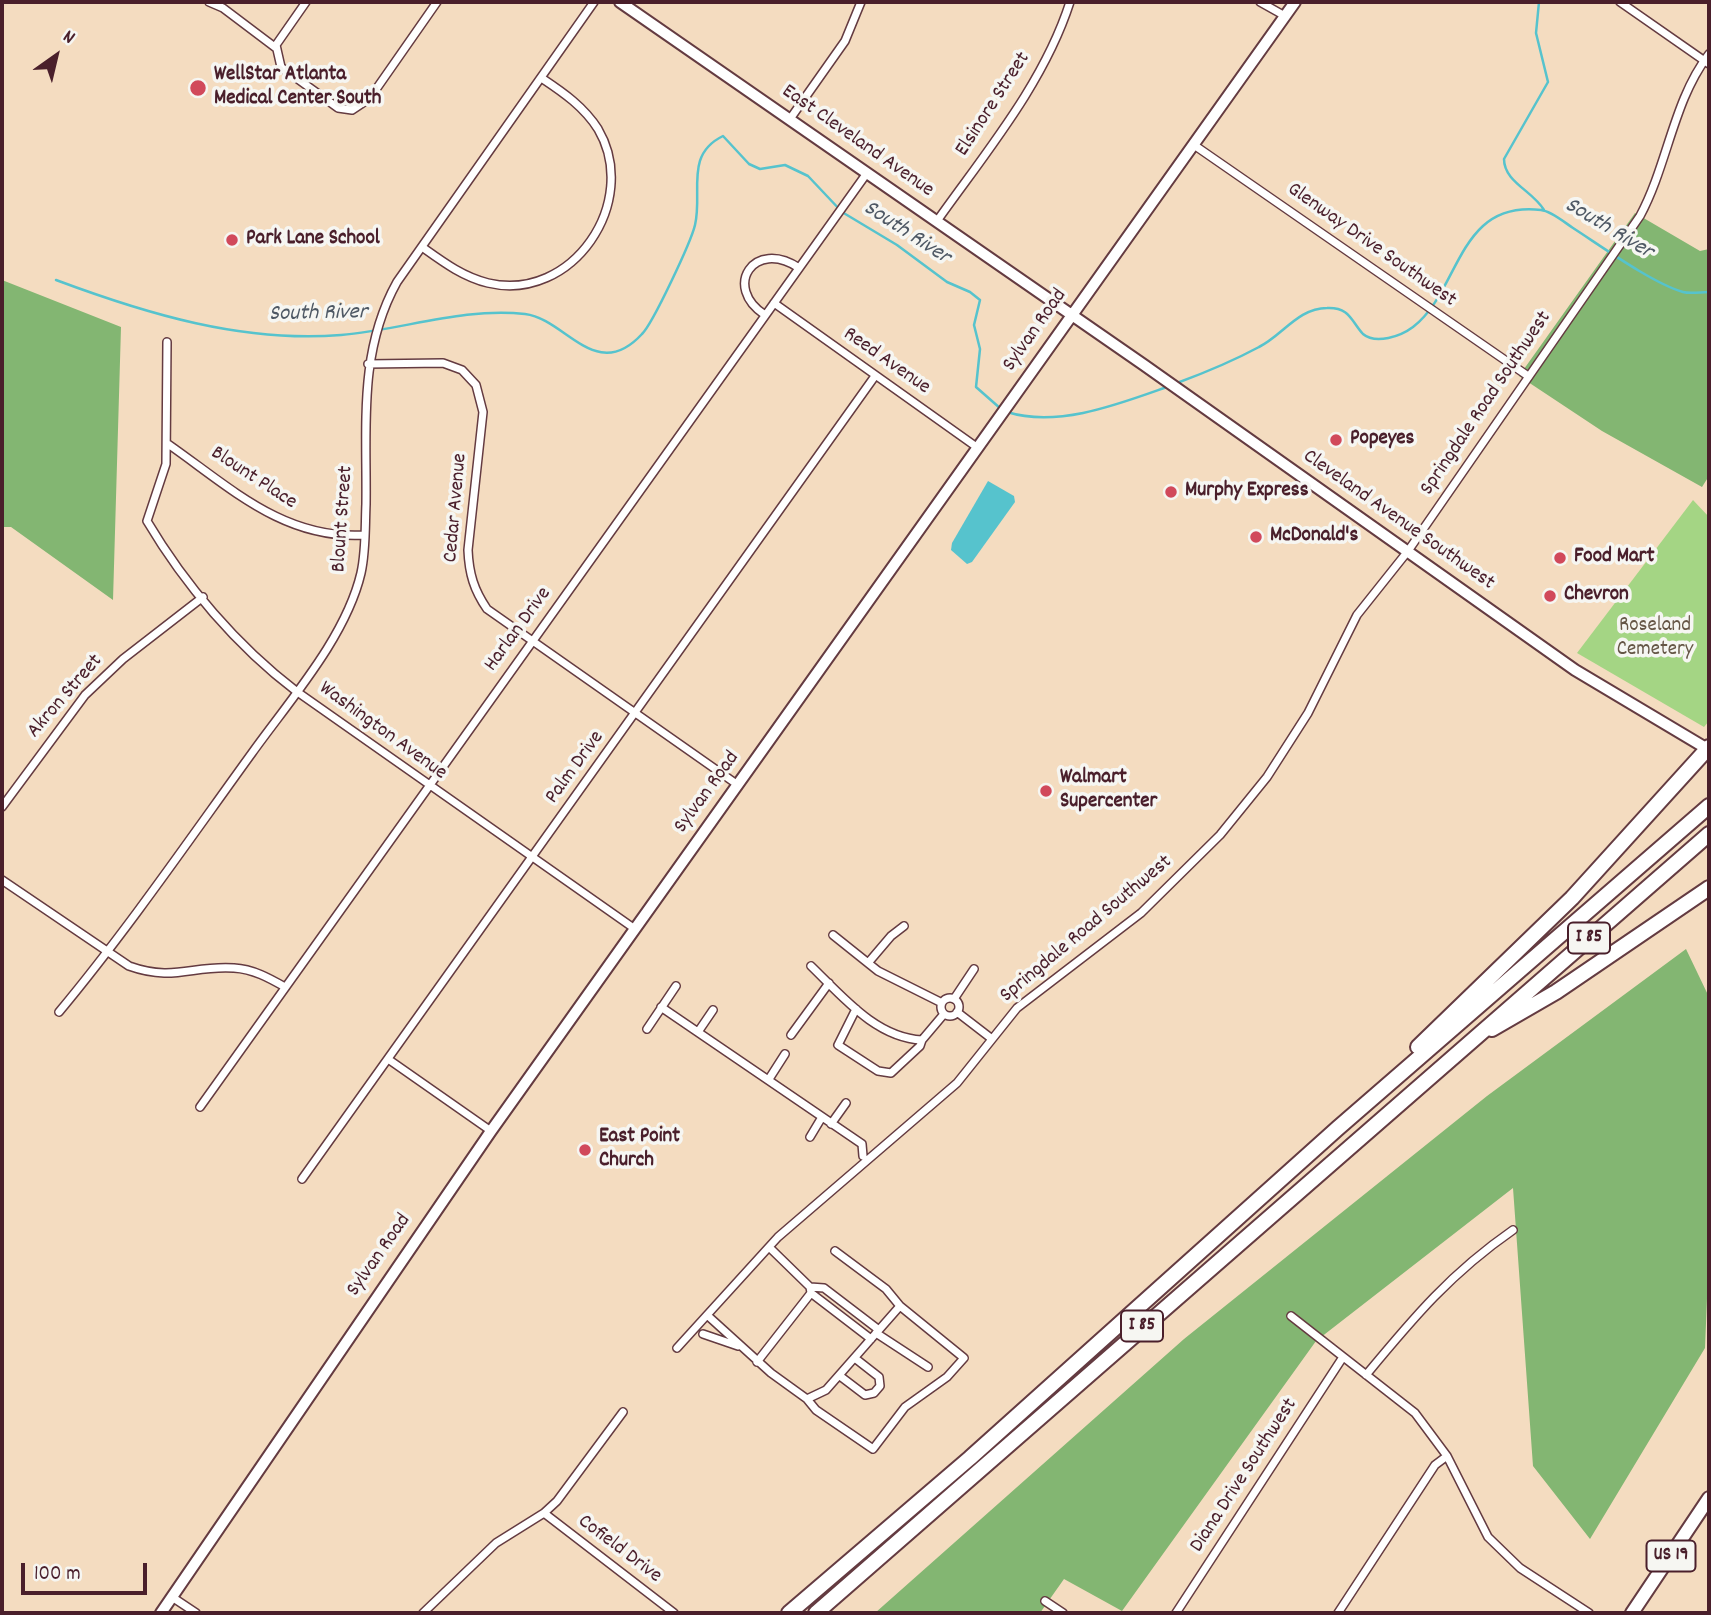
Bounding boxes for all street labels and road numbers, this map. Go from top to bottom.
street label: Elsinore Street [951,48,1037,162]
street label: East Cleveland Avenue [776,80,938,204]
street label: Glenway Drive Southwest [1281,178,1461,314]
street label: Sylvan Road [998,285,1074,377]
street label: Springdale Road Southwest [1416,307,1558,501]
street label: Reed Avenue [837,323,935,401]
street label: Blount Place [205,442,301,516]
street label: Cleveland Avenue Southwest [1297,445,1499,597]
street label: Cedar Avenue [440,452,474,564]
street label: Blount Street [328,465,360,573]
street label: Harlan Drive [480,583,558,677]
street label: Akron Street [23,650,109,744]
street label: Washington Avenue [313,677,451,787]
street label: Palm Drive [541,727,611,809]
street label: Sylvan Road [670,747,746,839]
street label: Springdale Road Southwest [996,851,1178,1009]
road number: I 85 [1568,922,1610,954]
street label: Sylvan Road [342,1210,418,1302]
road number: I 85 [1121,1310,1163,1342]
street label: Diana Drive Southwest [1186,1394,1304,1558]
street label: Cofield Drive [572,1510,666,1590]
road number: US 19 [1646,1540,1696,1572]

